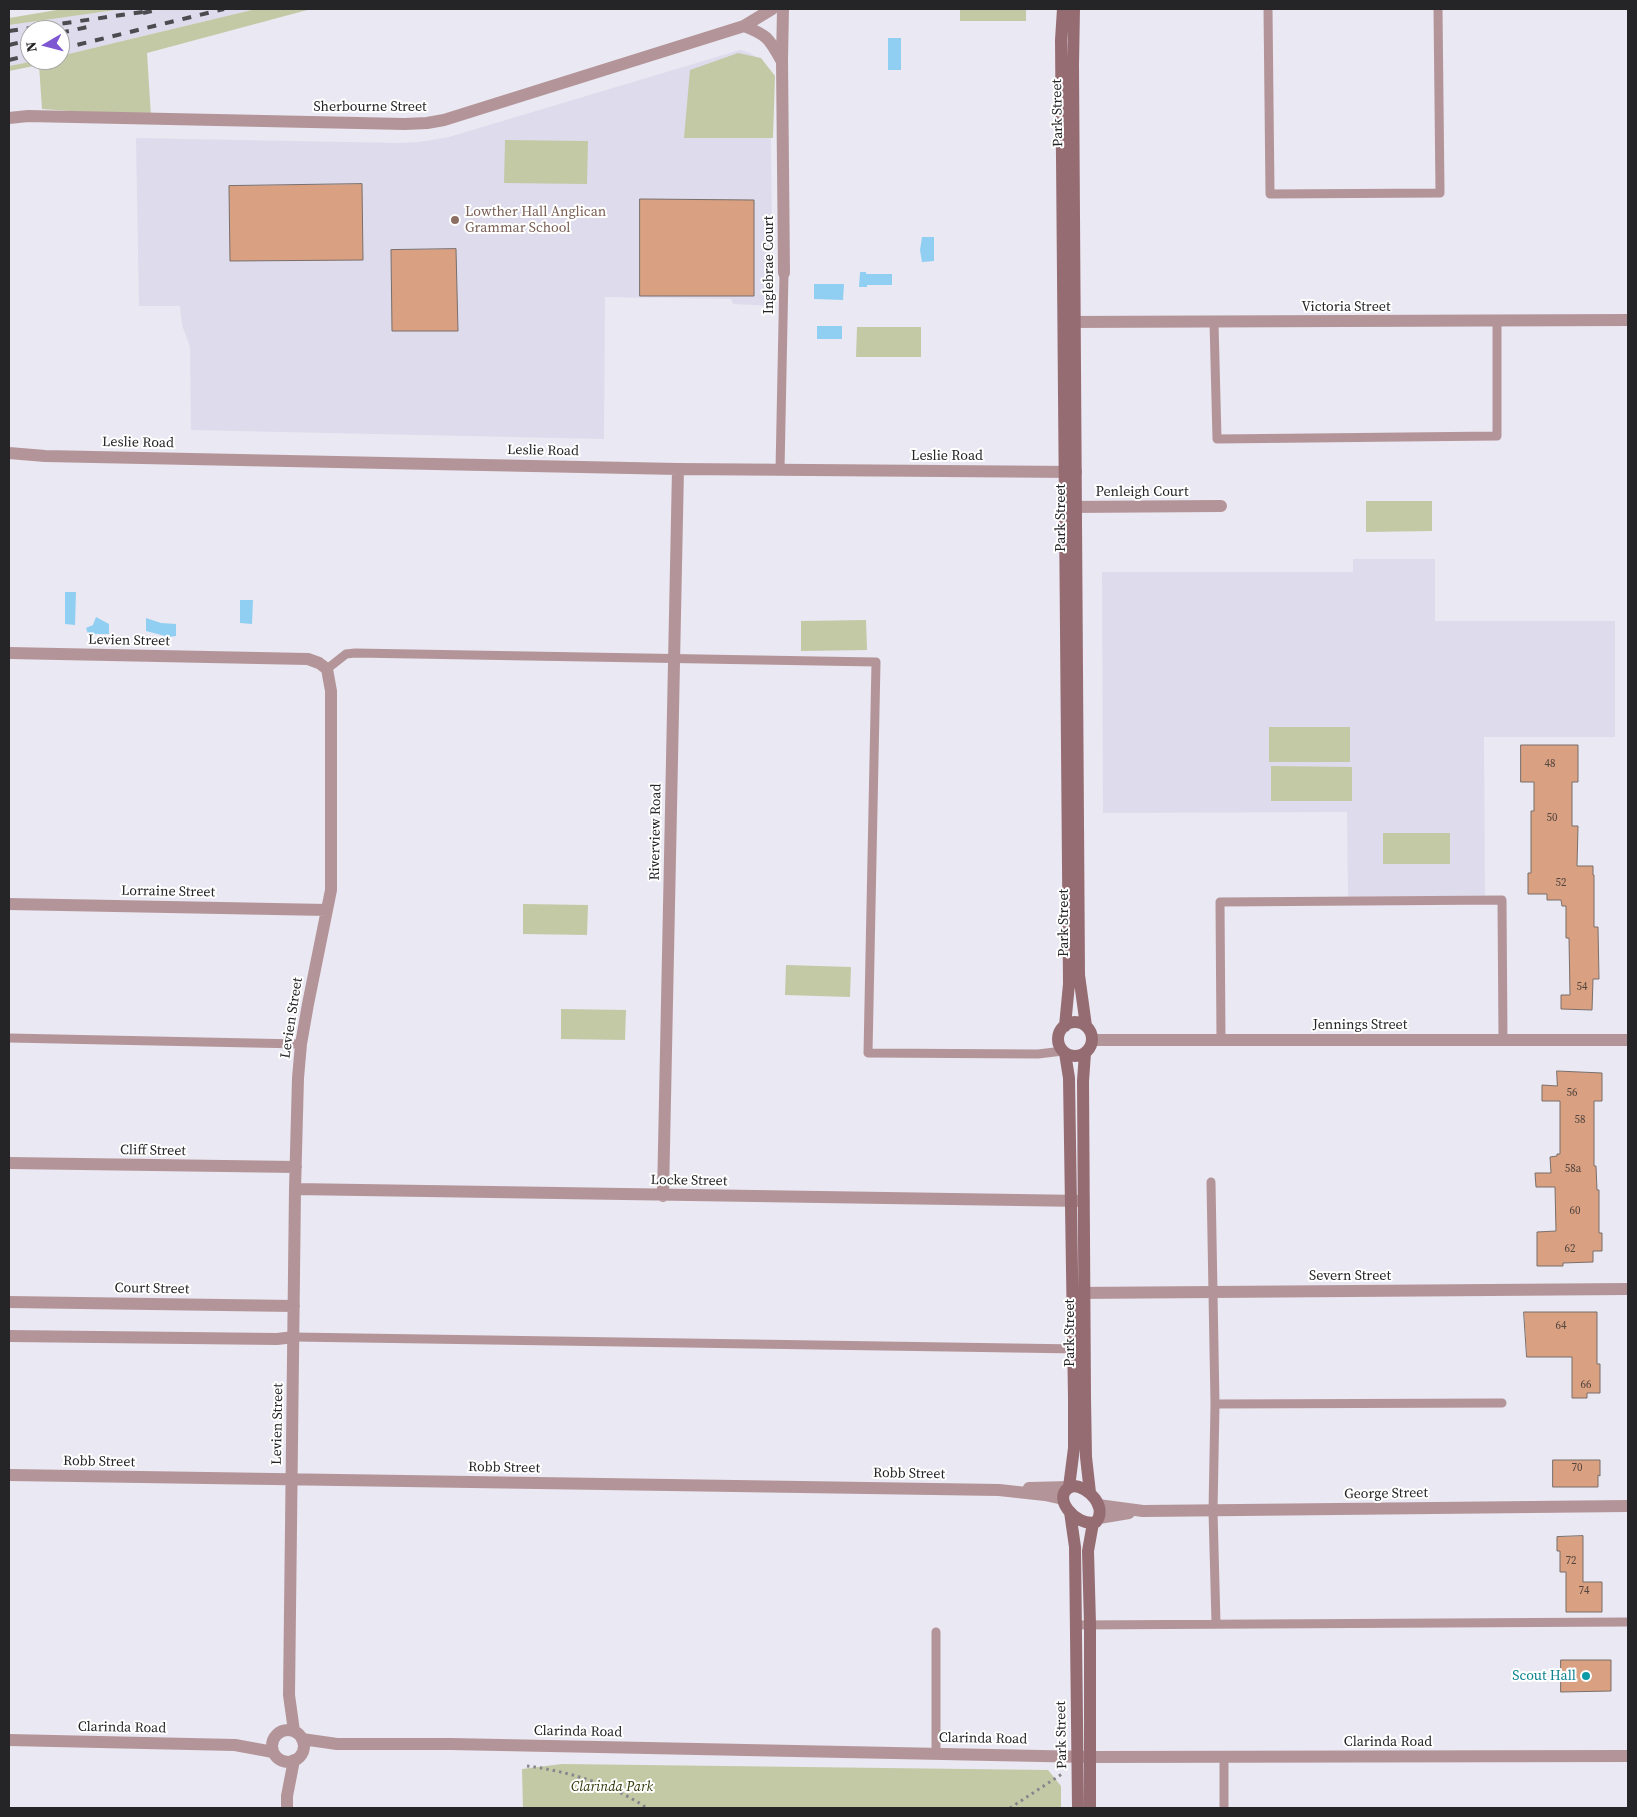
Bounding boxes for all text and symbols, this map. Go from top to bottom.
north arrow [20,20,70,70]
text: N [21,41,42,53]
street label: Park Street [1049,79,1067,147]
street label: Sherbourne Street [313,99,427,115]
place label: Lowther Hall Anglican Grammar School [465,204,606,236]
marker: Lowther Hall Anglican Grammar School [449,214,461,226]
street label: Inglebrae Court [761,216,777,314]
street label: Victoria Street [1302,299,1390,315]
street label: Leslie Road [102,434,174,452]
street label: Leslie Road [507,442,579,460]
street label: Leslie Road [911,448,983,464]
street label: Park Street [1053,484,1069,552]
street label: Penleigh Court [1095,484,1189,500]
street label: Levien Street [88,632,170,650]
house number: 48 [1545,757,1555,771]
street label: Riverview Road [647,783,665,881]
house number: 50 [1547,811,1557,825]
house number: 52 [1556,876,1566,890]
street label: Lorraine Street [121,883,215,901]
street label: Park Street [1056,889,1072,957]
street label: Levien Street [277,976,307,1060]
house number: 54 [1577,980,1587,994]
street label: Jennings Street [1313,1017,1407,1033]
house number: 56 [1567,1086,1577,1100]
house number: 58 [1575,1113,1585,1127]
street label: Cliff Street [120,1142,186,1160]
house number: 58a [1565,1162,1581,1176]
street label: Locke Street [651,1172,727,1190]
house number: 60 [1570,1204,1580,1218]
house number: 62 [1565,1242,1575,1256]
street label: Severn Street [1309,1268,1391,1284]
street label: Court Street [114,1280,190,1298]
street label: Park Street [1062,1299,1078,1367]
house number: 64 [1556,1319,1566,1333]
house number: 66 [1581,1378,1591,1392]
street label: Levien Street [269,1383,287,1465]
street label: Robb Street [63,1453,135,1471]
street label: Robb Street [468,1459,540,1477]
house number: 70 [1572,1461,1582,1475]
street label: Robb Street [873,1465,945,1483]
street label: George Street [1344,1485,1428,1503]
house number: 72 [1566,1554,1576,1568]
house number: 74 [1579,1584,1589,1598]
place label: Scout Hall [1512,1668,1576,1684]
marker: Scout Hall [1580,1670,1592,1682]
street label: Park Street [1053,1701,1071,1769]
street label: Clarinda Road [78,1719,166,1737]
street label: Clarinda Road [534,1723,622,1741]
street label: Clarinda Road [939,1730,1027,1748]
street label: Clarinda Road [1344,1734,1432,1750]
park label: Clarinda Park [571,1779,653,1795]

